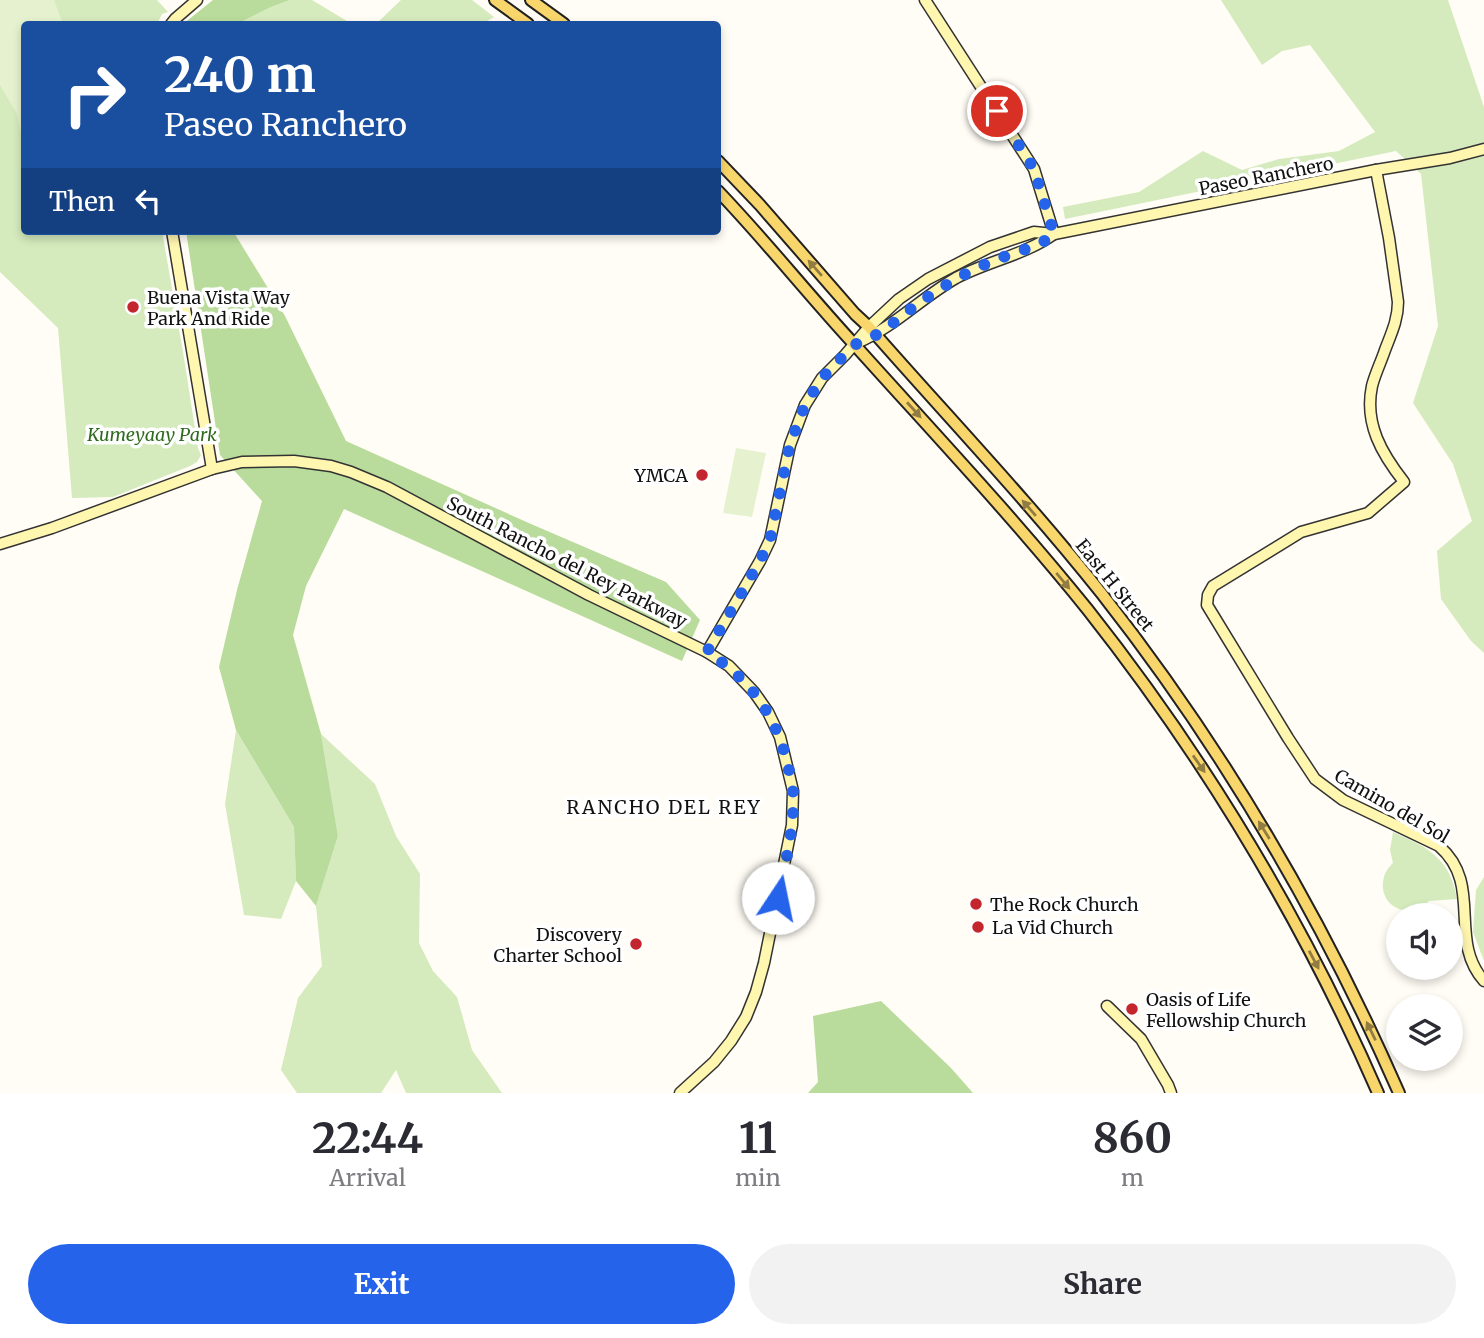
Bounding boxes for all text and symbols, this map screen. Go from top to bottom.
text: 240 m [164,44,316,105]
icon: right [49,49,140,140]
pin [967,81,1027,141]
icon: arrive [978,92,1016,130]
text: Paseo Ranchero [164,105,407,145]
street label: Paseo Ranchero [1197,152,1335,200]
icon: left [129,182,167,220]
text: Then [49,185,115,218]
one-way arrow [807,259,823,277]
place label: Buena Vista Way Park And Ride [147,286,291,330]
marker: Buena Vista Way Park And Ride [125,299,141,315]
one-way arrow [905,401,921,418]
park label: Kumeyaay Park [86,423,217,446]
place label: YMCA [633,464,688,487]
marker: YMCA [694,467,710,483]
street label: South Rancho del Rey Parkway [443,491,692,633]
one-way arrow [1021,499,1037,517]
street label: East H Street [1071,534,1159,636]
one-way arrow [1056,572,1071,590]
one-way arrow [1192,755,1206,773]
street label: Camino del Sol [1330,764,1454,848]
district label: RANCHO DEL REY [566,795,762,819]
one-way arrow [1257,821,1270,840]
position arrow [741,861,815,935]
place label: The Rock Church [990,893,1139,916]
marker: The Rock Church [968,896,984,912]
map controls [1386,903,1463,1071]
button: sound [1386,903,1463,980]
place label: La Vid Church [992,916,1113,939]
marker: La Vid Church [970,919,986,935]
place label: Discovery Charter School [494,923,623,967]
marker: Discovery Charter School [628,936,644,952]
one-way arrow [1308,950,1320,970]
place label: Oasis of Life Fellowship Church [1146,988,1307,1032]
button: layers [1386,994,1463,1071]
marker: Oasis of Life Fellowship Church [1124,1001,1140,1017]
one-way arrow [1365,1021,1377,1041]
text: 22:44 [312,1112,423,1164]
text: 11 [739,1112,777,1164]
text: 860 [1093,1112,1172,1164]
text: Arrival [329,1163,406,1192]
text: min [735,1163,781,1192]
text: m [1121,1163,1144,1192]
button: Exit [28,1244,735,1324]
button: Share [749,1244,1456,1324]

